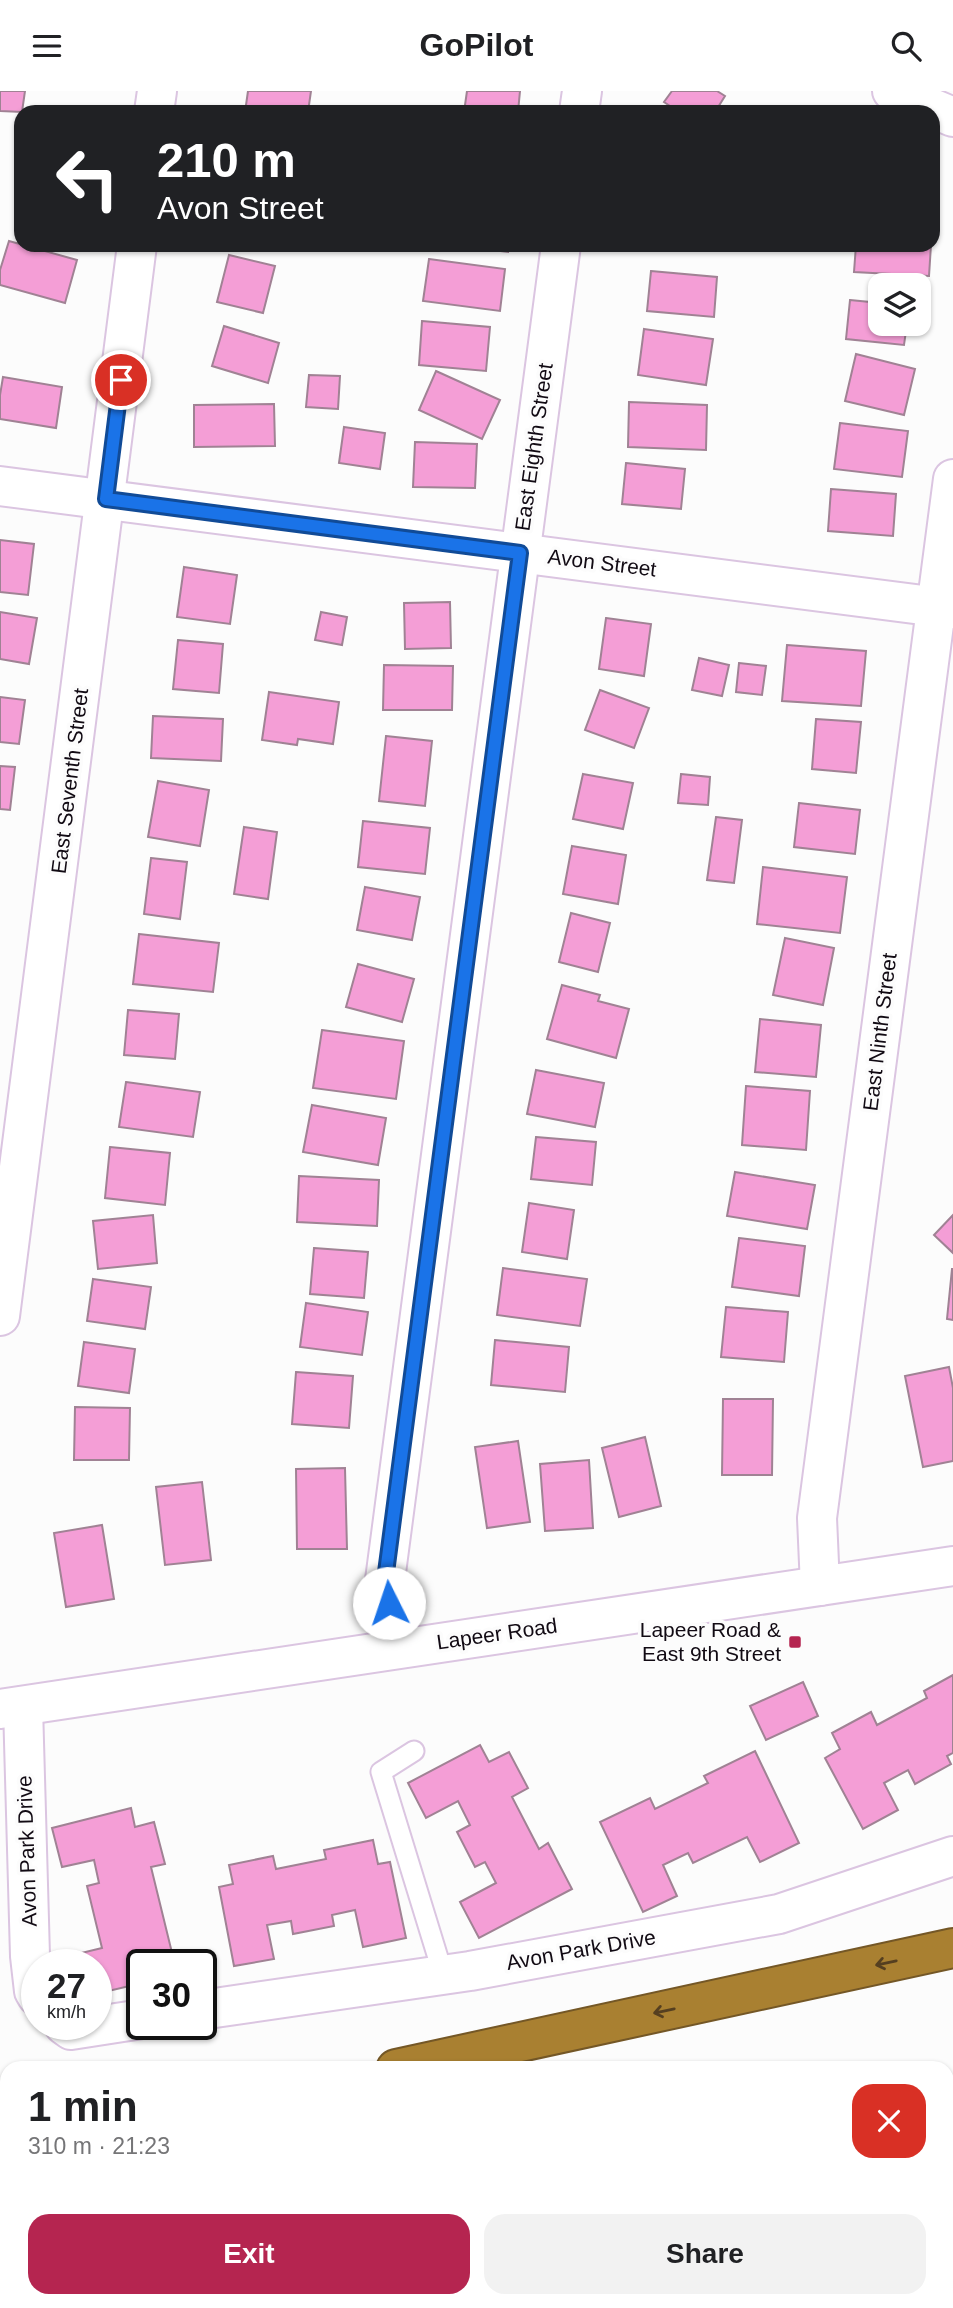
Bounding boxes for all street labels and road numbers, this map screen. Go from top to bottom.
street label: East Eighth Street [510,361,557,532]
street label: Avon Street [546,544,658,581]
street label: East Seventh Street [47,687,92,875]
street label: East Ninth Street [858,952,901,1112]
street label: Lapeer Road [435,1614,559,1653]
street label: Avon Park Drive [12,1775,41,1927]
street label: Avon Park Drive [504,1925,657,1974]

